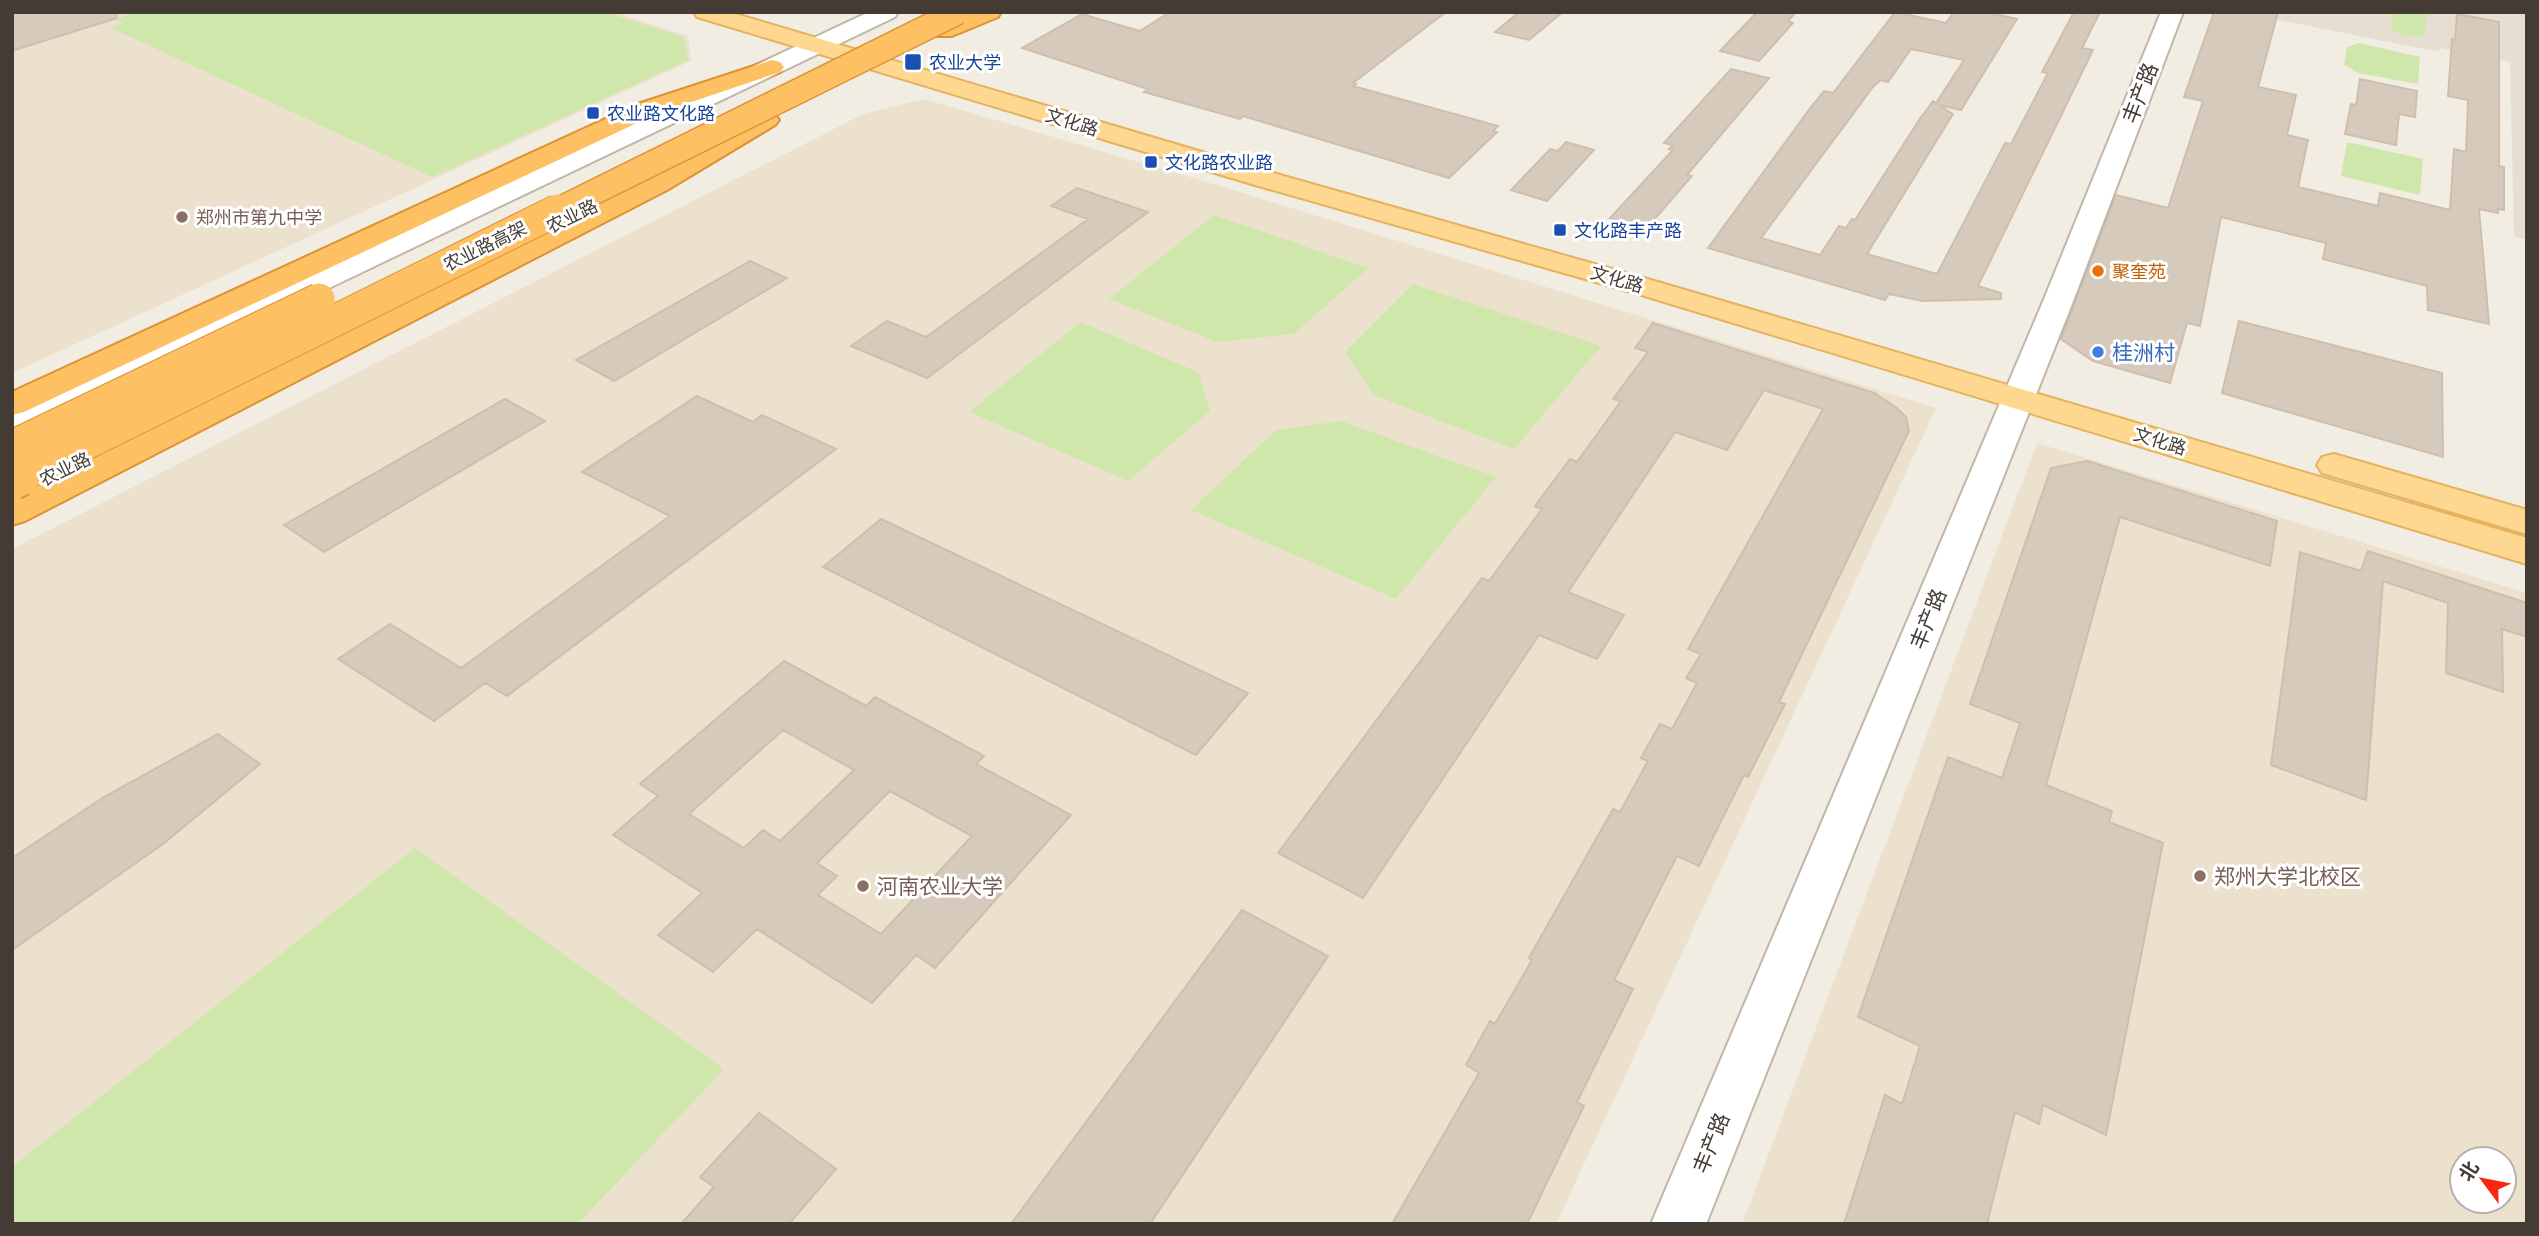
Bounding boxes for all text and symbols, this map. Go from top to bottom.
place label: 农业大学 [929,51,1001,74]
marker: 农业大学 [903,52,923,72]
street label: 丰产路 [2116,59,2164,127]
place label: 农业路文化路 [607,102,715,125]
street label: 文化路 [1043,103,1101,141]
marker: 农业路文化路 [585,105,601,121]
place label: 文化路农业路 [1165,151,1273,174]
marker: 文化路农业路 [1143,154,1159,170]
street label: 农业路 [543,194,601,238]
place label: 郑州市第九中学 [196,206,322,229]
marker: 郑州市第九中学 [174,209,190,225]
street label: 农业路高架 [440,216,530,276]
place label: 文化路丰产路 [1574,219,1682,242]
marker: 文化路丰产路 [1552,222,1568,238]
place label: 聚奎苑 [2112,260,2166,283]
street label: 文化路 [1588,261,1646,297]
marker: 聚奎苑 [2090,263,2106,279]
place label: 桂洲村 [2112,339,2175,366]
marker: 桂洲村 [2090,344,2106,360]
street label: 文化路 [2131,422,2189,460]
street label: 农业路 [36,447,94,491]
street label: 丰产路 [1904,585,1952,653]
place label: 郑州大学北校区 [2214,863,2361,890]
marker: 郑州大学北校区 [2192,868,2208,884]
place label: 河南农业大学 [877,873,1003,900]
marker: 河南农业大学 [855,878,871,894]
street label: 丰产路 [1687,1109,1735,1177]
north arrow [2448,1145,2518,1215]
text: 北 [2453,1157,2484,1185]

